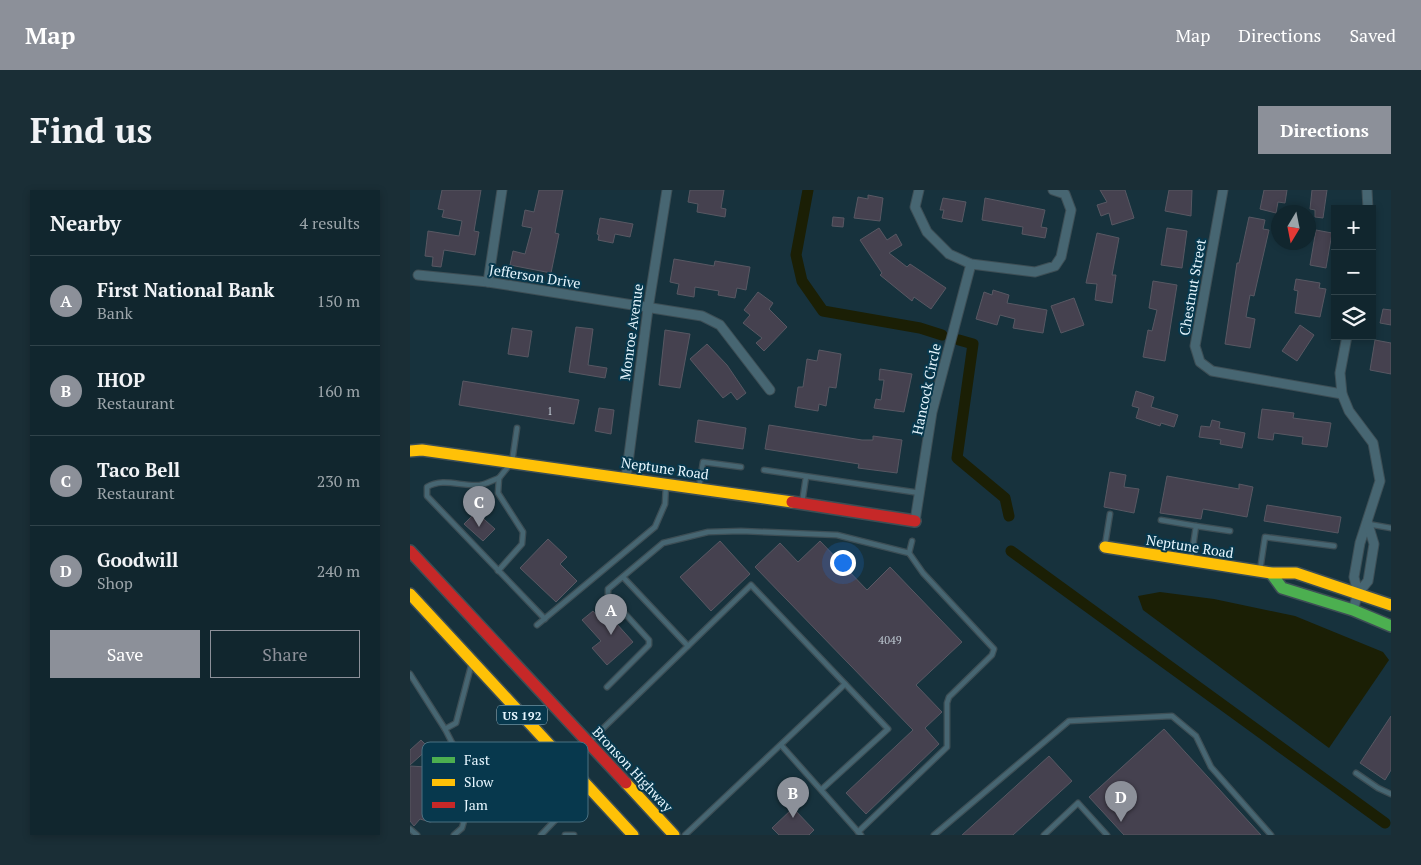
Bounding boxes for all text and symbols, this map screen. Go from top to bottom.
text: Map [25,19,75,51]
text: Map [1175,23,1210,47]
text: Directions [1238,23,1321,47]
text: Saved [1349,23,1396,47]
button: Directions [1258,106,1391,154]
text: Find us [30,107,152,153]
north arrow [1271,205,1316,250]
map controls [1331,205,1376,340]
button: + [1331,205,1376,250]
text: Nearby [50,209,121,237]
text: 4 results [300,212,360,234]
street label: Chestnut Street [1174,236,1210,337]
button: − [1331,250,1376,295]
street label: Jefferson Drive [488,259,582,293]
text: First National Bank [97,277,274,302]
street label: Monroe Avenue [615,282,647,382]
text: A [60,290,72,312]
text: 150 m [317,290,360,312]
button: layers [1331,295,1376,340]
text: Bank [97,302,133,324]
street label: Hancock Circle [907,341,945,437]
text: IHOP [97,367,145,392]
text: B [61,380,71,402]
text: 160 m [317,380,360,402]
text: Restaurant [97,392,175,414]
house number: 1 [547,404,553,418]
street label: Neptune Road [620,452,710,484]
text: Taco Bell [97,457,180,482]
text: C [61,470,71,492]
text: 230 m [317,470,360,492]
text: Restaurant [97,482,175,504]
pin: C [463,486,495,527]
street label: Neptune Road [1145,530,1235,562]
text: Goodwill [97,547,178,572]
your location [830,550,856,576]
text: D [60,560,72,582]
text: 240 m [317,560,360,582]
text: Shop [97,572,133,594]
pin: A [595,594,627,635]
button: Save [50,630,200,678]
button: Share [210,630,360,678]
house number: 4049 [878,633,902,647]
road number: US 192 [497,706,547,724]
street label: Bronson Highway [589,722,678,816]
legend [422,742,588,822]
text: Fast [464,750,491,769]
text: Slow [464,772,494,791]
pin: B [777,777,809,818]
pin: D [1105,781,1137,822]
text: Jam [464,795,488,814]

